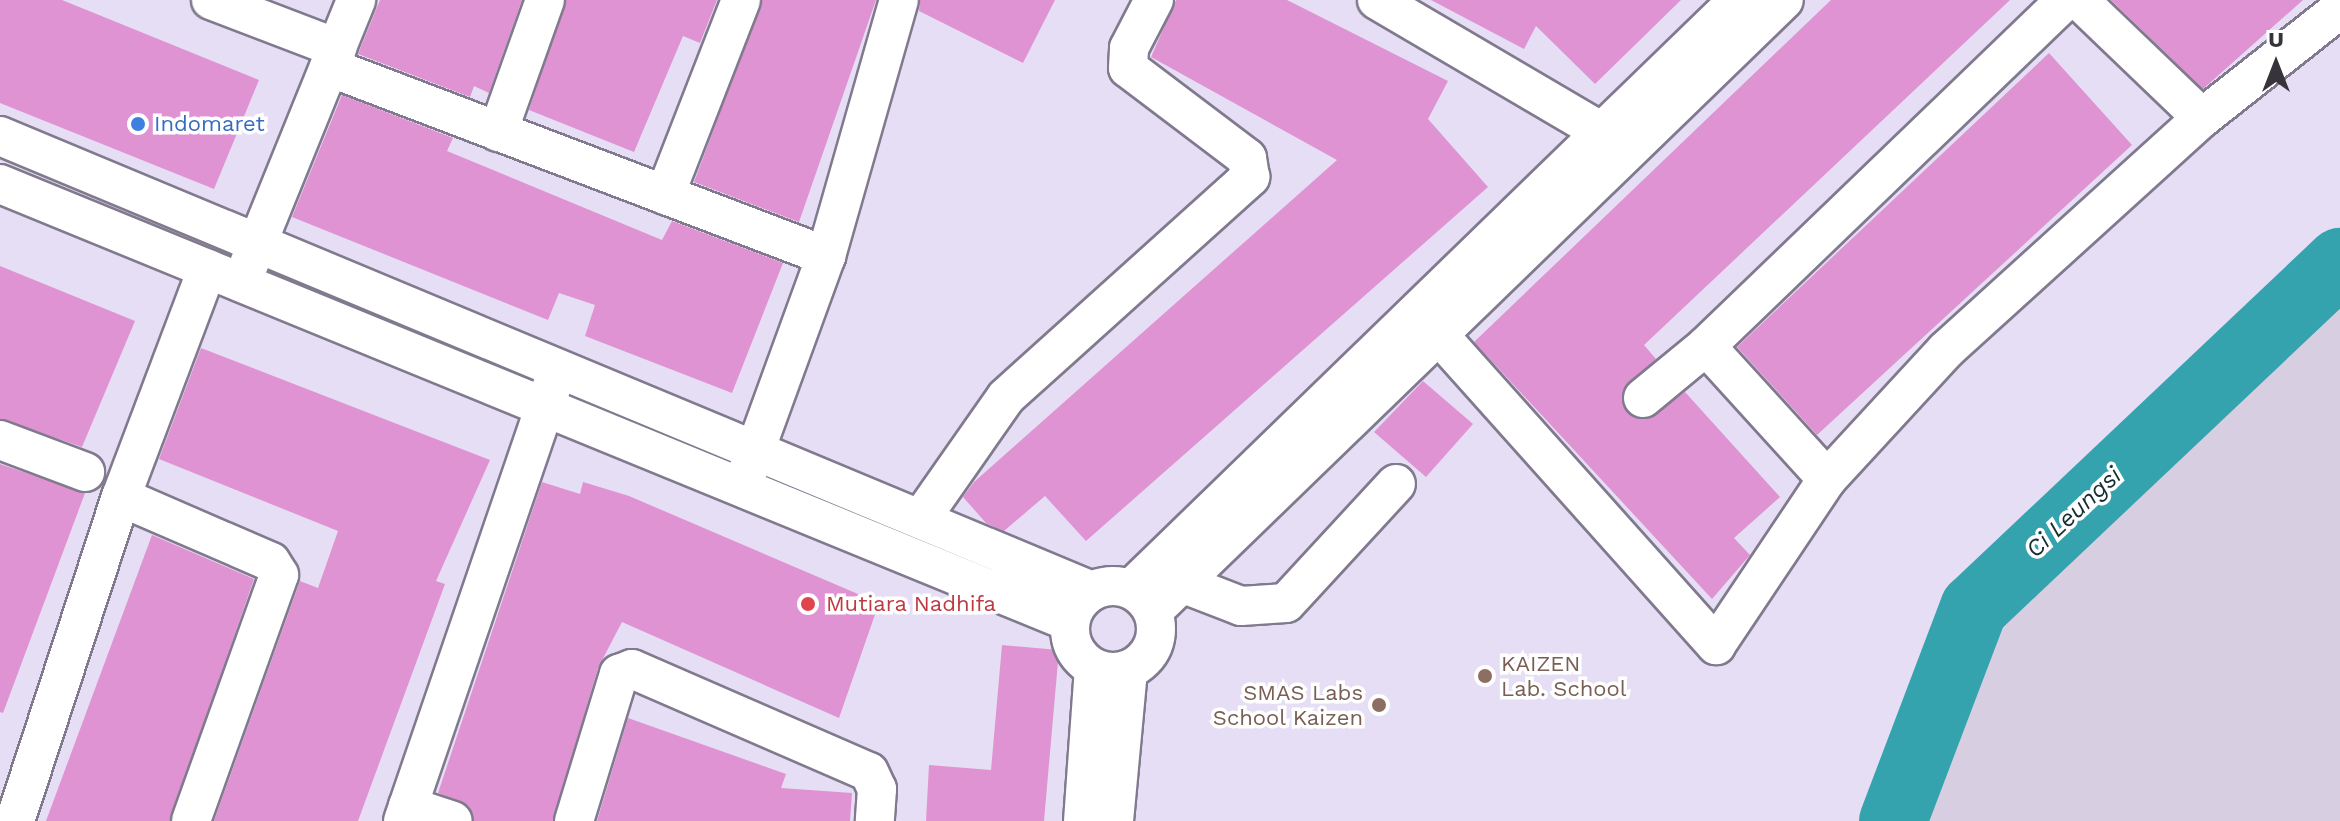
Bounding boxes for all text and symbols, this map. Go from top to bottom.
north arrow [2236,24,2316,104]
text: U [2268,27,2284,52]
place label: Indomaret [154,111,265,137]
marker: Indomaret [129,115,147,133]
water label: Ci Leungsi [2020,462,2128,564]
place label: Mutiara Nadhifa [826,591,996,617]
marker: Mutiara Nadhifa [797,593,819,615]
place label: KAIZEN Lab. School [1501,650,1626,702]
marker: KAIZEN Lab. School [1476,667,1494,685]
place label: SMAS Labs School Kaizen [1212,679,1363,730]
marker: SMAS Labs School Kaizen [1370,696,1388,714]

